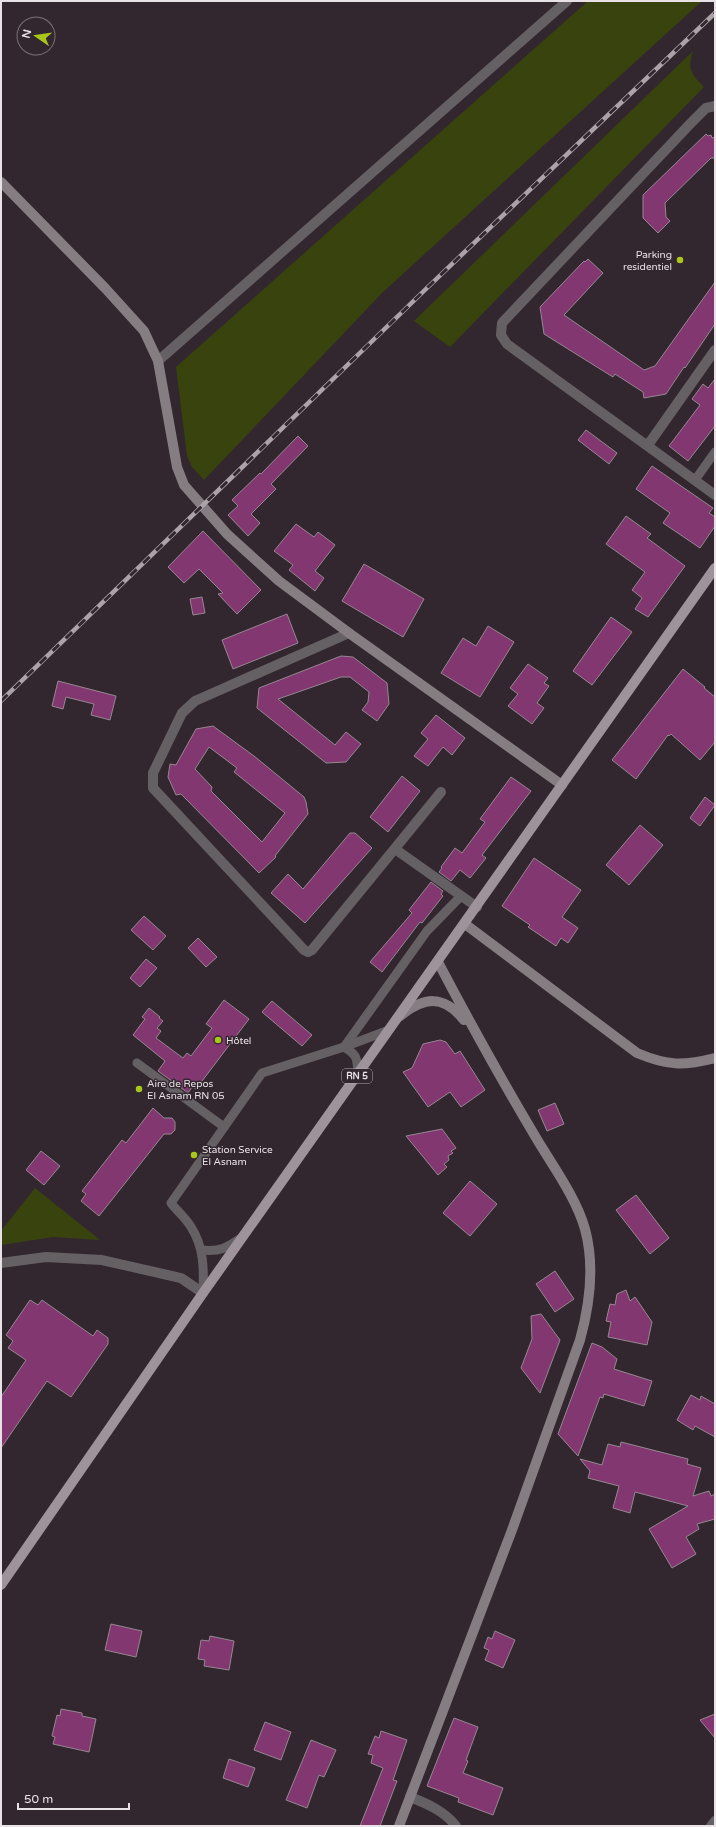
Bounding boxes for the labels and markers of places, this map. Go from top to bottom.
place label: Parking residentiel [623,249,672,273]
marker: Parking residentiel [675,255,685,265]
marker: Hôtel [213,1035,223,1045]
place label: Hôtel [226,1035,251,1047]
place label: Aire de Repos El Asnam RN 05 [147,1078,225,1102]
marker: Aire de Repos El Asnam RN 05 [134,1084,144,1094]
place label: Station Service El Asnam [202,1144,273,1168]
marker: Station Service El Asnam [189,1150,199,1160]

